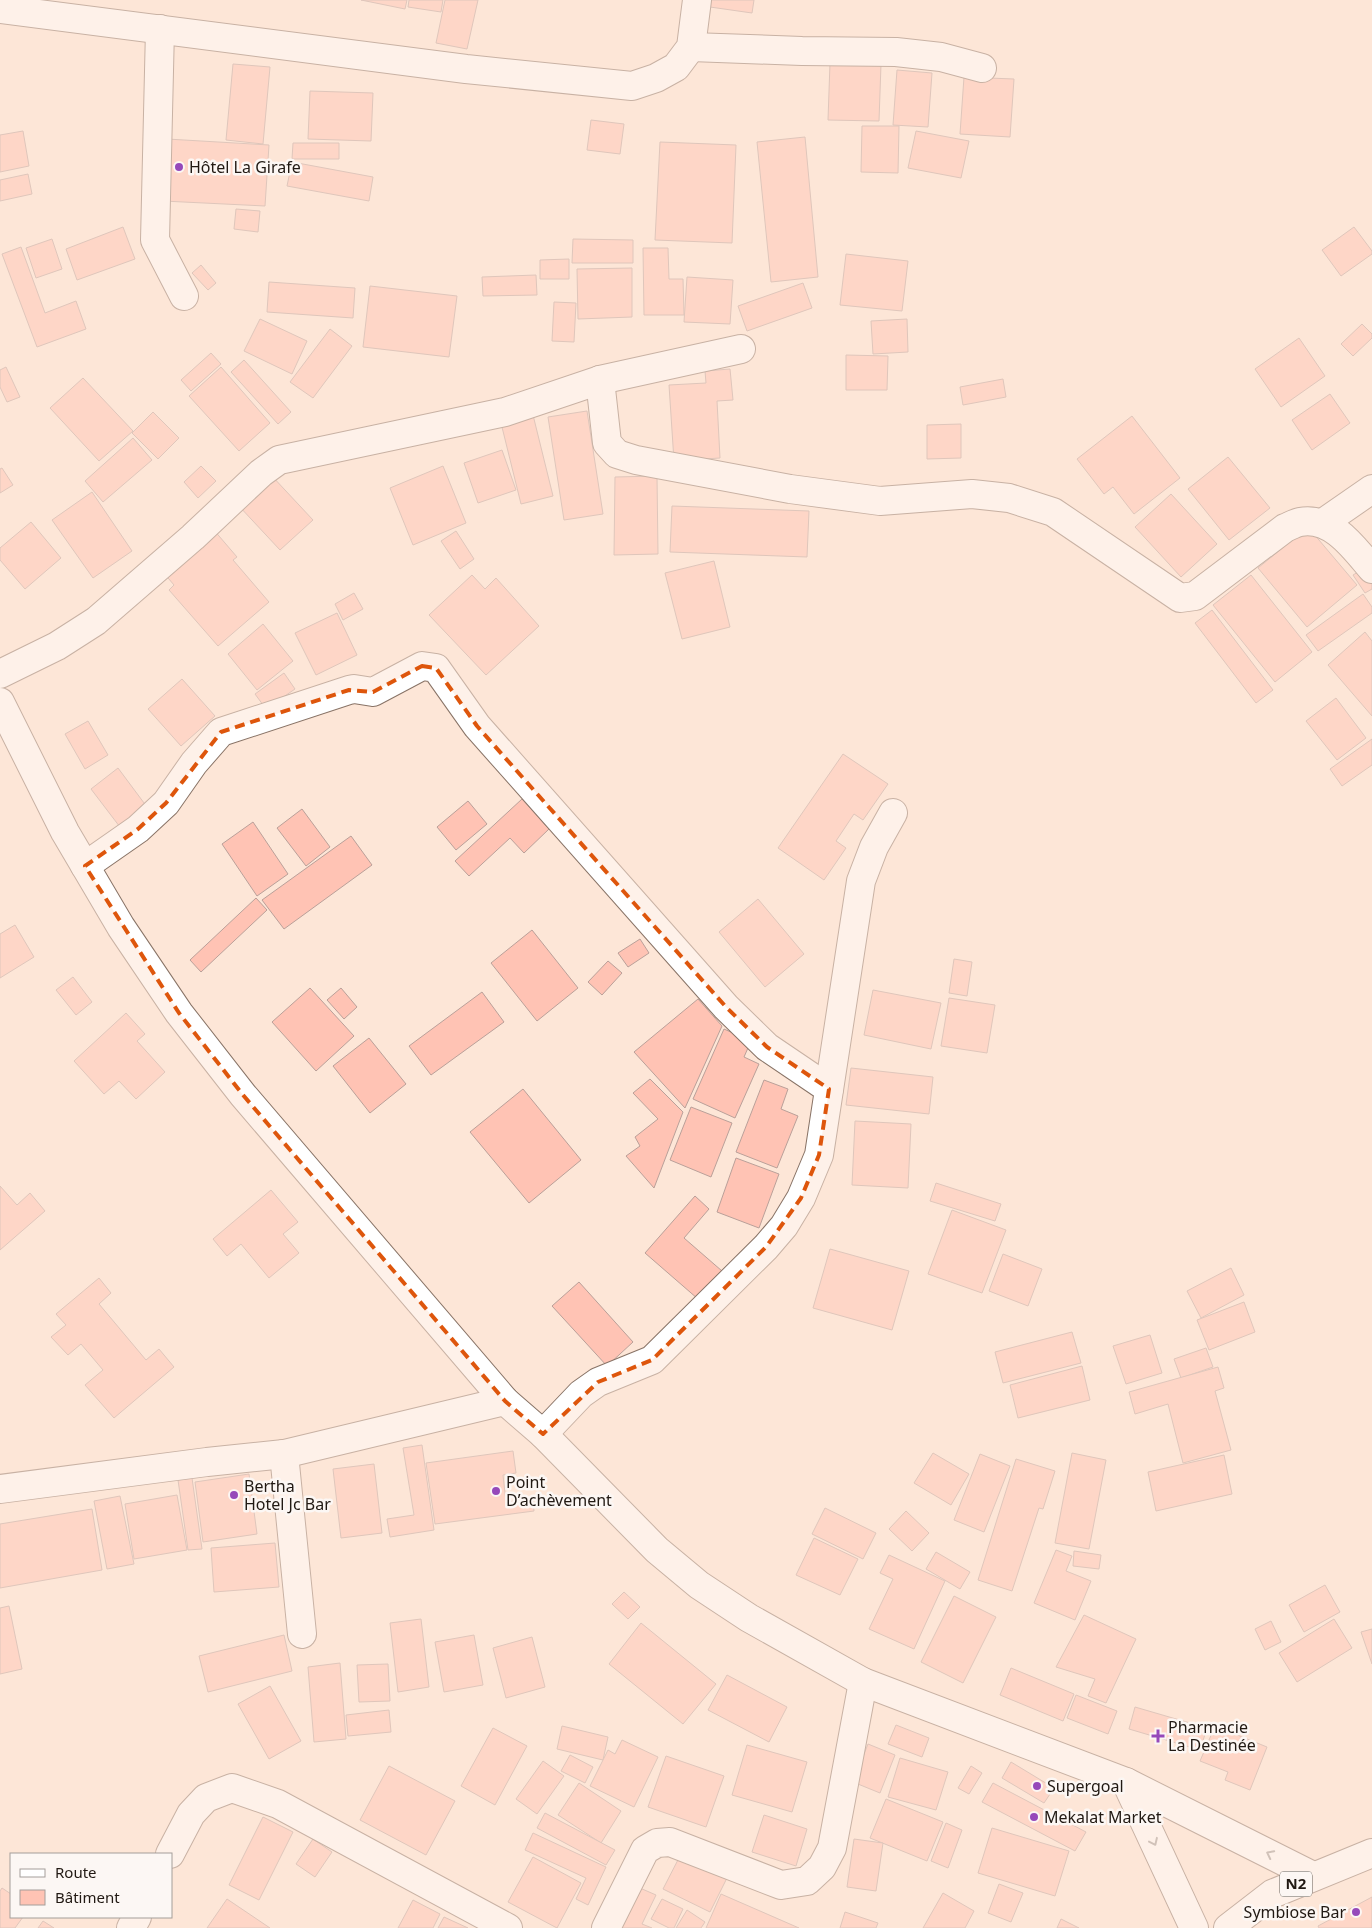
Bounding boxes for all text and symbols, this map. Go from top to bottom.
place label: Hôtel La Girafe [189,156,301,178]
marker: Hôtel La Girafe [173,161,185,173]
place label: Point D’achèvement [506,1471,612,1511]
place label: Bertha Hotel Jc Bar [244,1475,331,1515]
marker: Point D’achèvement [490,1485,502,1497]
marker: Bertha Hotel Jc Bar [228,1489,240,1501]
place label: Pharmacie La Destinée [1168,1716,1256,1756]
marker: Pharmacie La Destinée [1152,1730,1164,1742]
place label: Supergoal [1047,1775,1124,1797]
marker: Supergoal [1031,1780,1043,1792]
place label: Mekalat Market [1044,1806,1162,1828]
marker: Mekalat Market [1028,1811,1040,1823]
one-way arrow [1148,1837,1158,1846]
one-way arrow [1266,1850,1275,1860]
legend [10,1853,172,1918]
text: Route [55,1862,97,1882]
road number: N2 [1280,1872,1312,1896]
text: Bâtiment [55,1887,120,1907]
place label: Symbiose Bar [1244,1901,1346,1923]
marker: Symbiose Bar [1350,1906,1362,1918]

